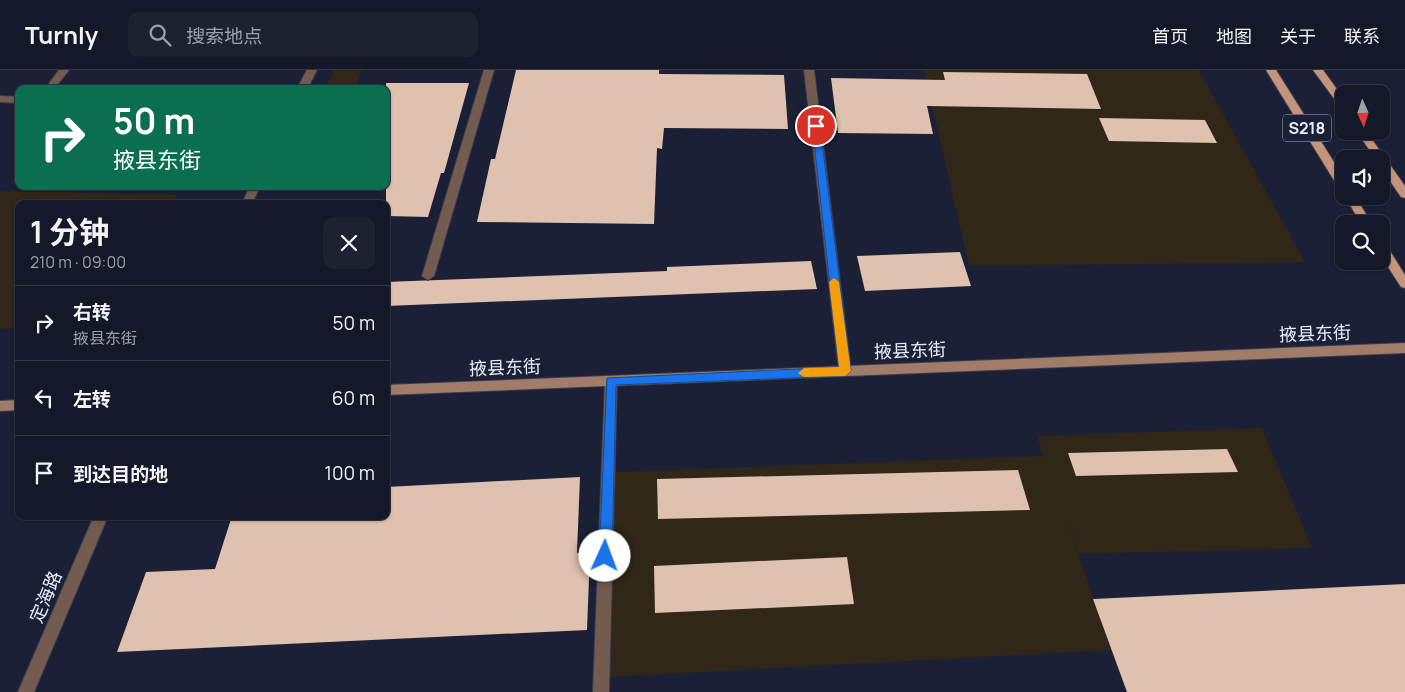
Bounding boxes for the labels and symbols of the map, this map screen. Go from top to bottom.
north arrow [1335,85,1390,140]
pin [795,105,837,147]
road number: S218 [1283,114,1331,142]
street label: 掖县东街 [1279,320,1351,346]
street label: 掖县东街 [874,337,946,363]
street label: 掖县东街 [469,354,541,380]
position arrow [578,529,630,581]
street label: 定海路 [23,567,67,626]

